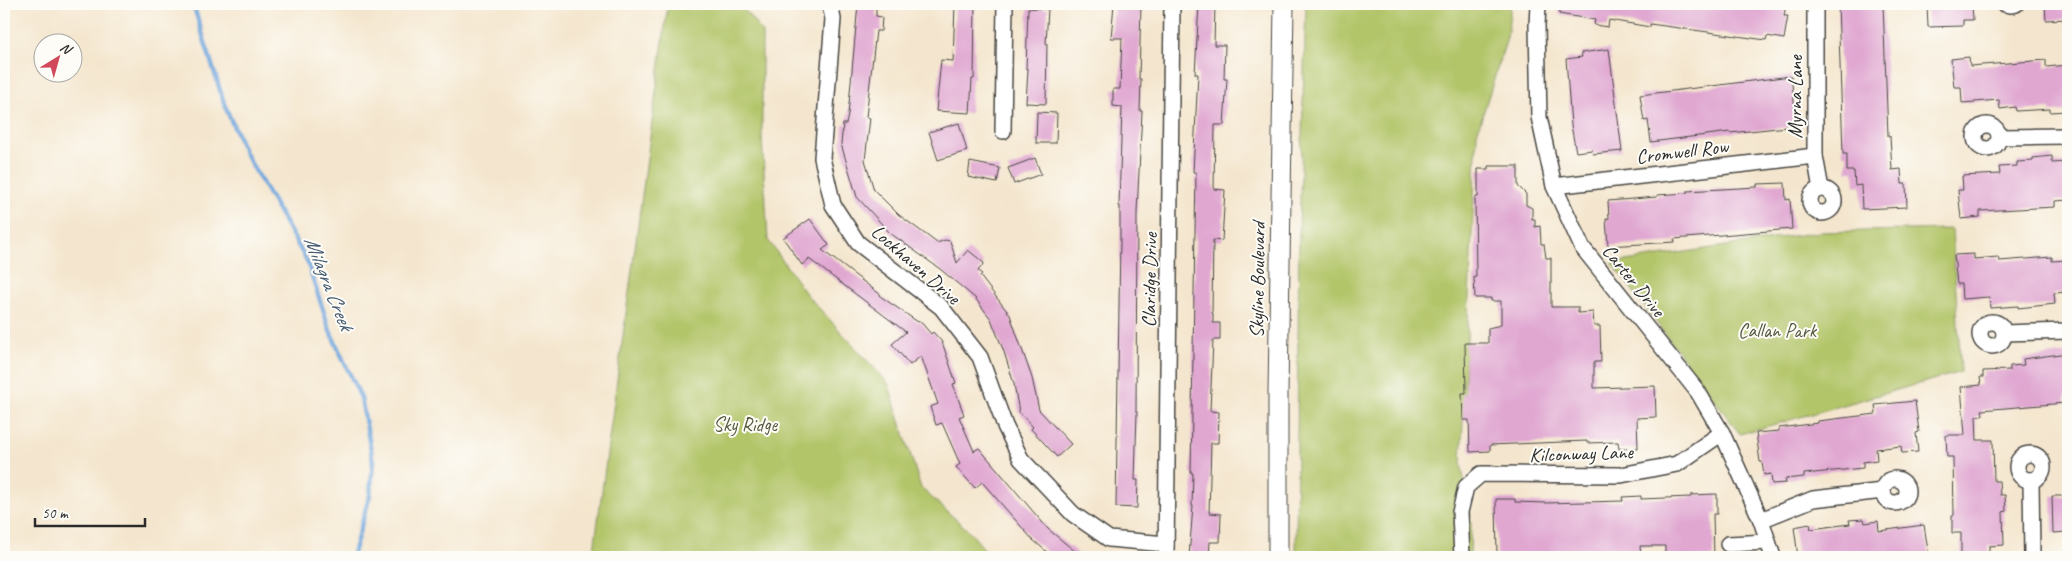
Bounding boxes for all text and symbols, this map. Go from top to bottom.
north arrow [32,32,82,82]
text: N [57,39,76,59]
street label: Myrna Lane [1783,54,1808,138]
street label: Cromwell Row [1635,133,1731,170]
street label: Lockhaven Drive [866,219,966,311]
street label: Skyline Boulevard [1244,219,1271,338]
street label: Claridge Drive [1136,231,1163,327]
water label: Milagra Creek [298,232,361,337]
street label: Carter Drive [1597,239,1671,323]
park label: Callan Park [1738,318,1818,343]
park label: Sky Ridge [713,412,779,437]
street label: Kilconway Lane [1529,439,1635,468]
scale bar [35,496,145,528]
text: 50 m [42,504,69,523]

